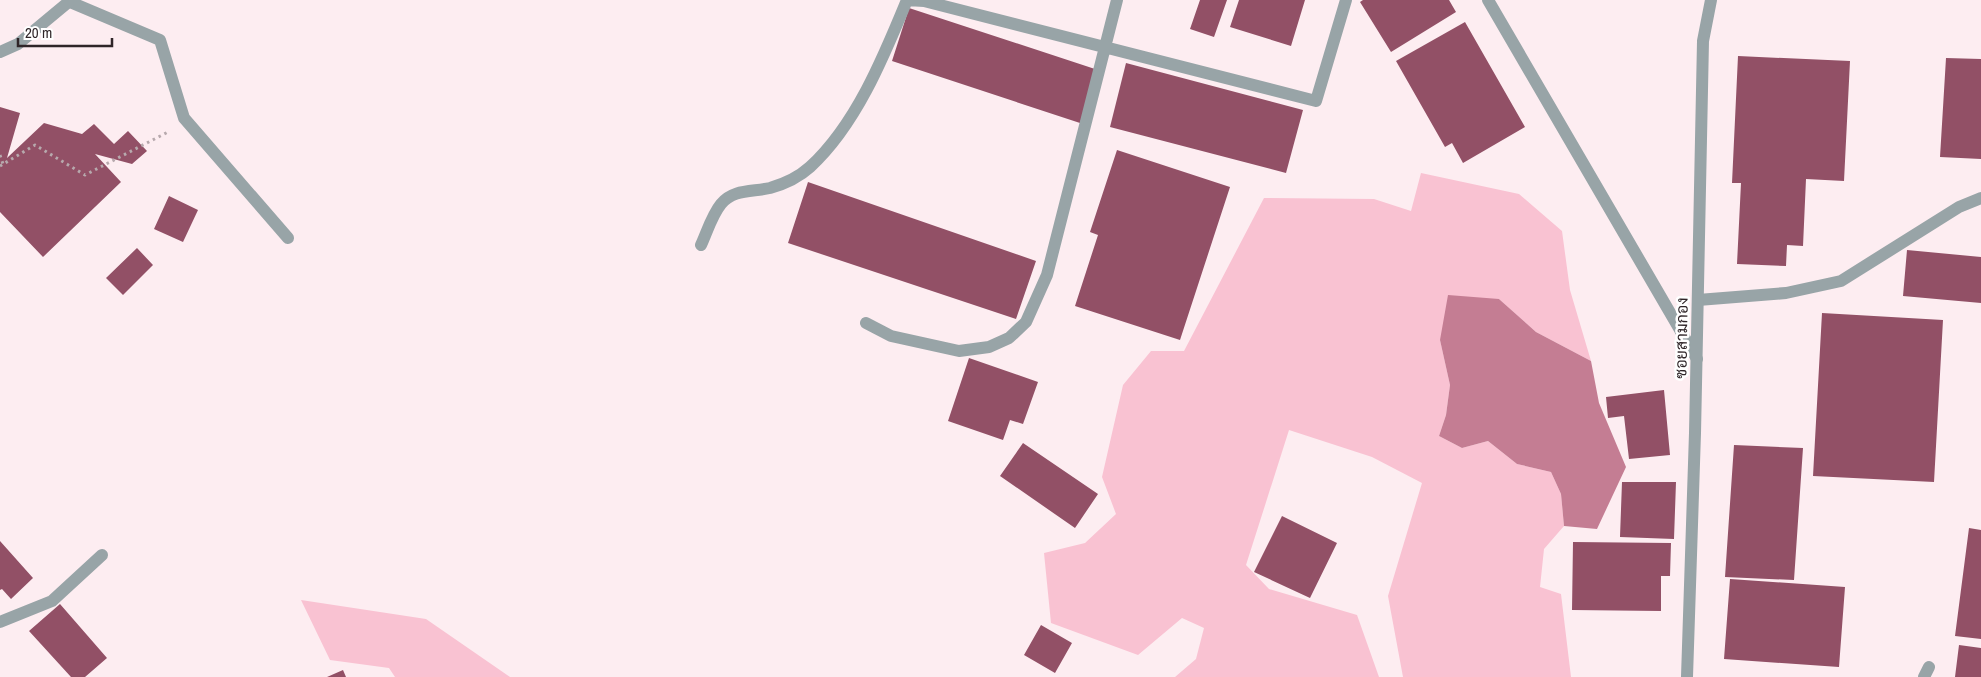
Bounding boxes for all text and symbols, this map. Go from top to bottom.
scale bar [18,15,111,47]
text: 20 m [25,22,52,43]
street label: ซอยสามกอง [1669,297,1693,379]

